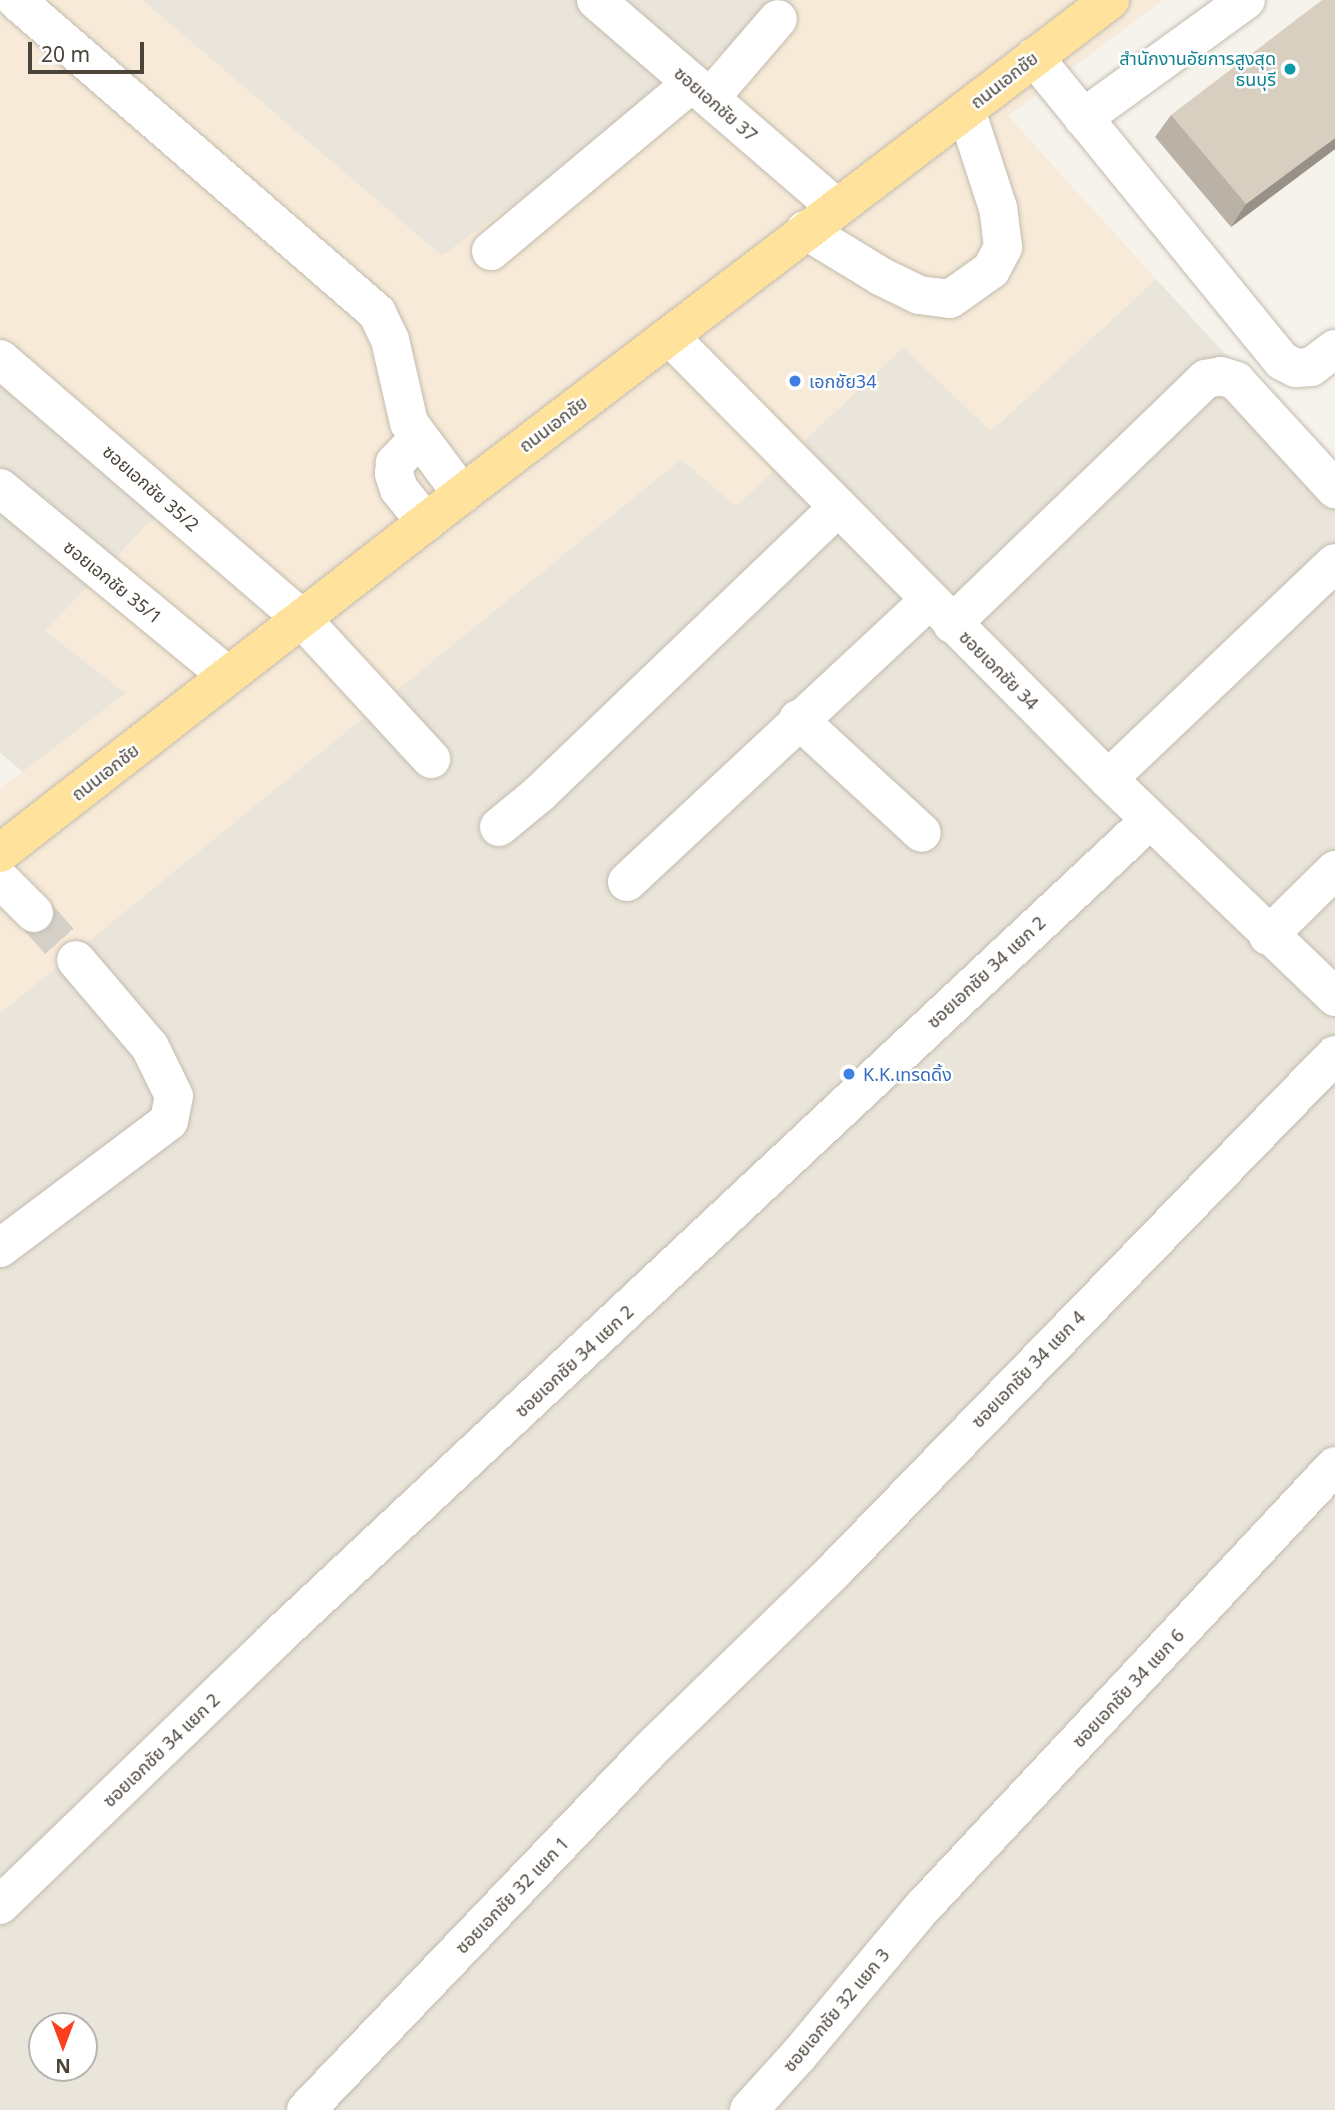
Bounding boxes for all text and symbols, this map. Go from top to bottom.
scale bar [32,28,147,72]
text: 20 m [41,40,90,68]
street label: ถนนเอกชัย [966,47,1042,113]
place label: สำนักงานอัยการสูงสุด ธนบุรี [1119,48,1276,90]
marker: สำนักงานอัยการสูงสุด ธนบุรี [1282,61,1298,77]
street label: ซอยเอกชัย 37 [670,62,762,146]
place label: เอกชัย34 [809,370,876,392]
marker: เอกชัย34 [787,373,803,389]
street label: ถนนเอกชัย [515,391,591,457]
street label: ซอยเอกชัย 35/2 [99,440,203,536]
street label: ซอยเอกชัย 35/1 [60,536,166,628]
street label: ซอยเอกชัย 34 [955,626,1043,714]
street label: ถนนเอกชัย [67,739,143,805]
street label: ซอยเอกชัย 34 แยก 2 [922,912,1050,1032]
place label: K.K.เทรดดิ้ง [863,1063,952,1085]
marker: K.K.เทรดดิ้ง [841,1066,857,1082]
street label: ซอยเอกชัย 34 แยก 2 [510,1301,638,1421]
street label: ซอยเอกชัย 34 แยก 4 [967,1306,1089,1432]
street label: ซอยเอกชัย 34 แยก 6 [1068,1624,1188,1752]
street label: ซอยเอกชัย 34 แยก 2 [98,1689,224,1811]
street label: ซอยเอกชัย 32 แยก 1 [451,1832,573,1958]
street label: ซอยเอกชัย 32 แยก 3 [778,1944,894,2076]
north arrow [28,2012,98,2082]
text: N [55,2053,71,2079]

